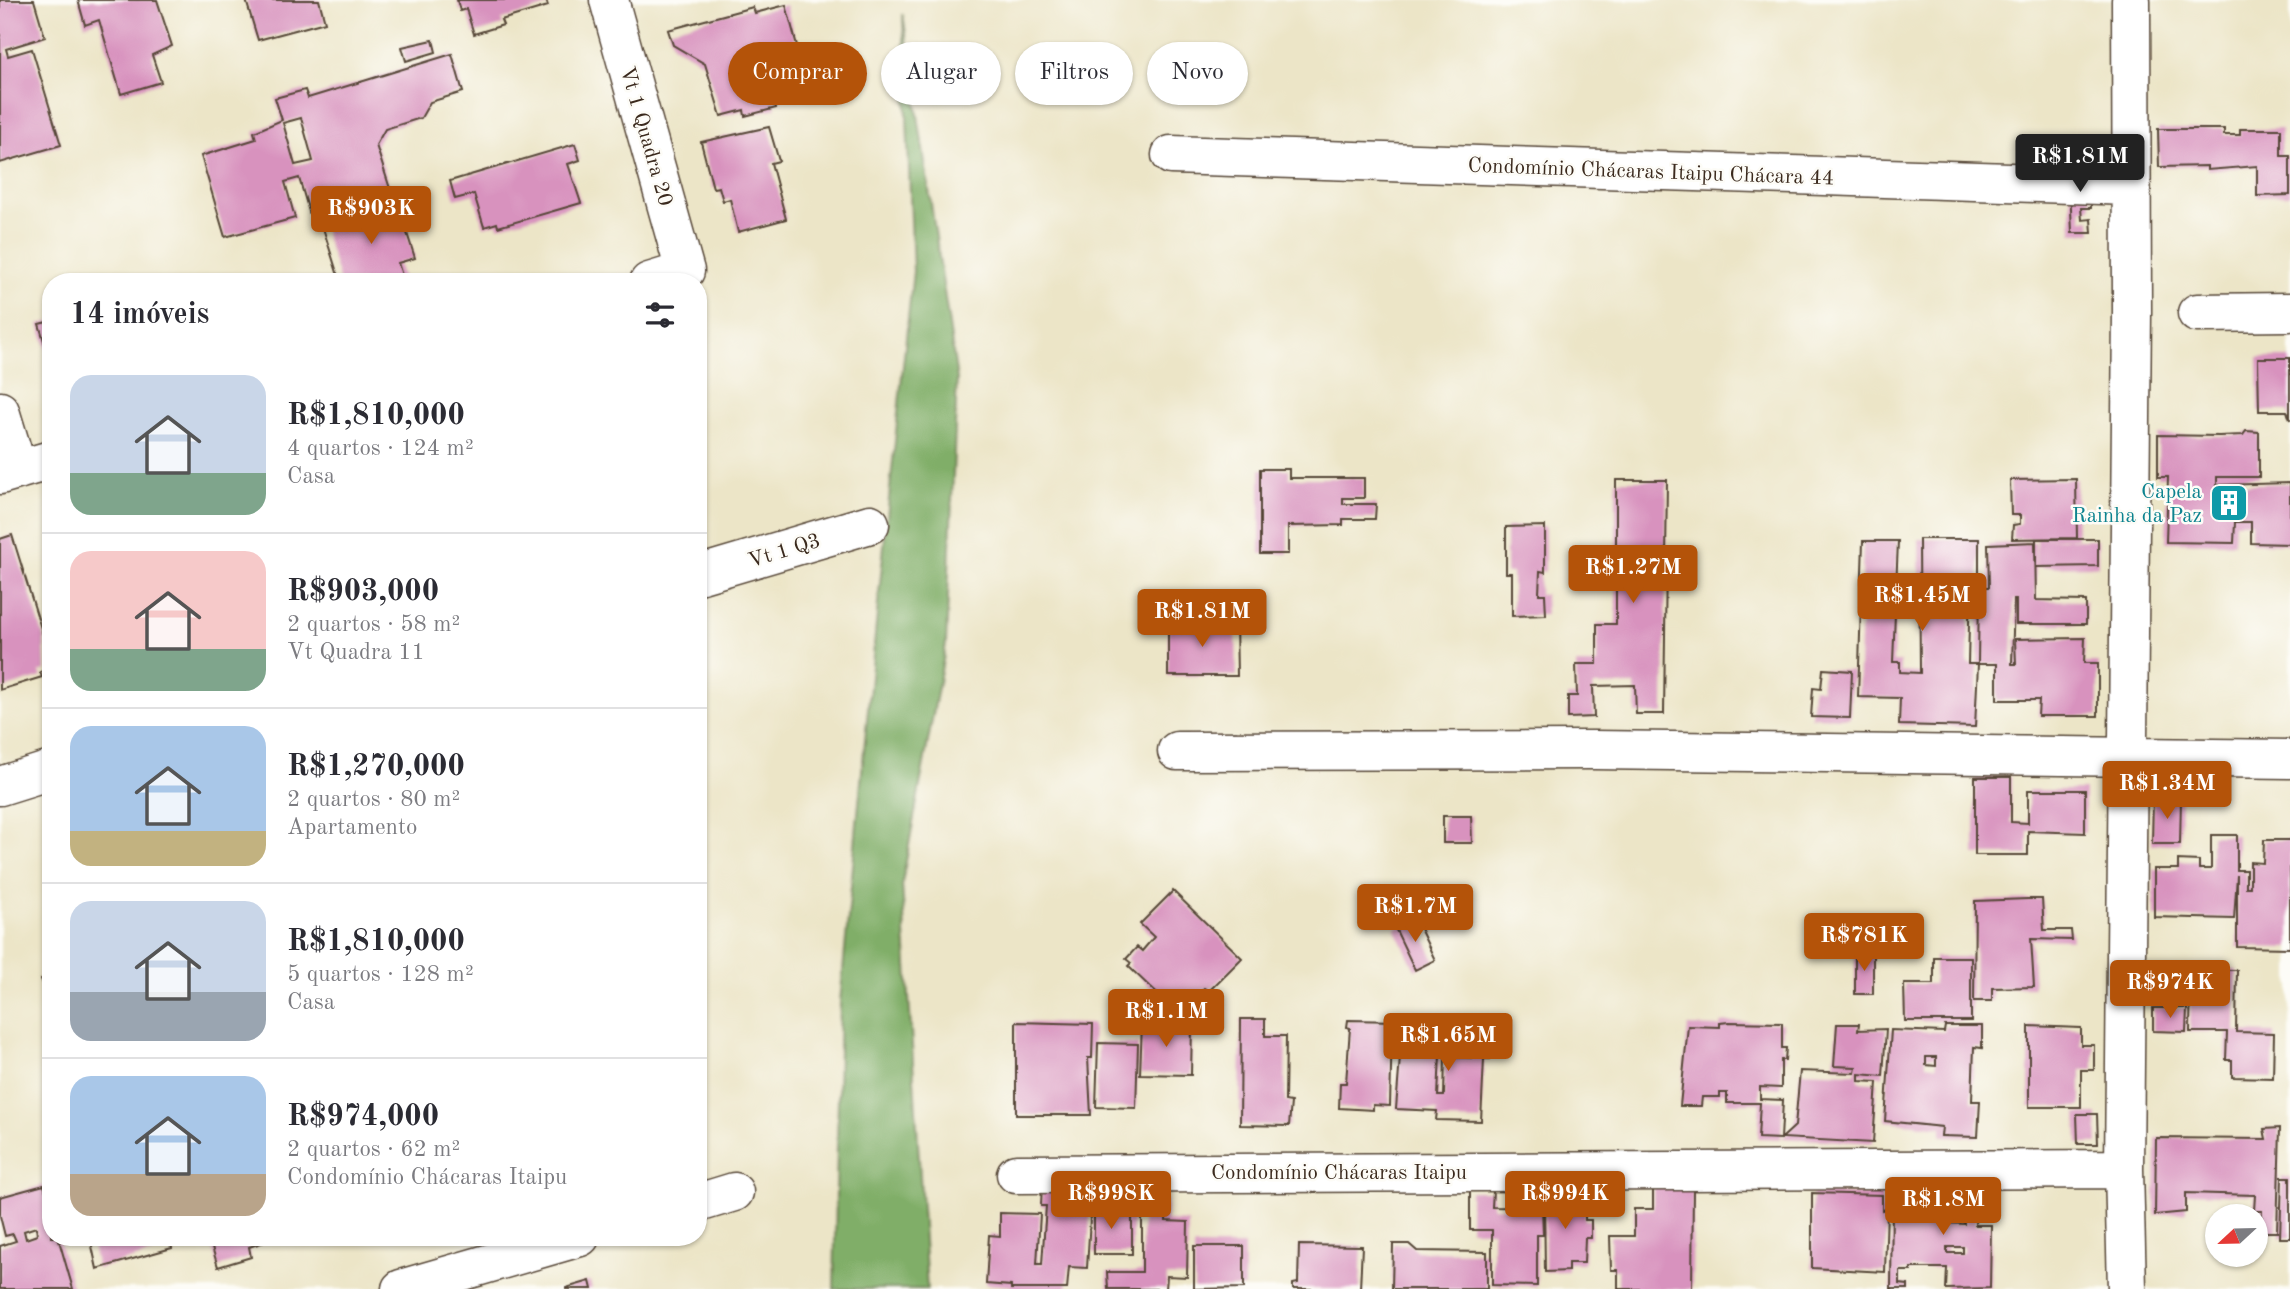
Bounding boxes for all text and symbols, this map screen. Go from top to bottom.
chip: Comprar [728,42,867,105]
chip: Alugar [881,42,1001,105]
chip: Filtros [1015,42,1133,105]
chip: Novo [1147,42,1248,105]
street label: Vt 1 Quadra 20 [616,64,675,209]
pin: R$1.81M [2015,134,2145,194]
text: R$1.81M [2031,145,2129,168]
street label: Condomínio Chácaras Itaipu Chácara 44 [1467,156,1834,189]
pin: R$903K [314,187,428,246]
text: R$903K [327,197,415,220]
icon: filters [641,296,679,334]
text: 14 imóveis [70,300,209,330]
text: R$1,810,000 [287,401,465,431]
icon: home [126,403,210,487]
text: 4 quartos · 124 m² [287,437,474,460]
text: Casa [287,465,335,488]
place label: Capela Rainha da Paz [2072,482,2202,527]
building icon: Capela Rainha da Paz [2208,482,2250,524]
street label: Vt 1 Q3 [746,531,823,572]
pin: R$1.27M [1568,546,1698,605]
text: R$1.27M [1584,556,1682,579]
pin: R$1.45M [1857,574,1987,633]
text: R$903,000 [287,577,439,607]
icon: home [126,579,210,663]
text: R$1.45M [1873,584,1971,607]
pin: R$1.81M [1137,590,1267,649]
text: R$1.81M [1153,600,1251,623]
text: 2 quartos · 58 m² [287,613,460,636]
text: Vt Quadra 11 [287,641,425,664]
text: R$1,270,000 [287,752,465,782]
icon: home [126,754,210,838]
pin: R$1.34M [2102,762,2232,821]
text: R$1.34M [2118,772,2216,795]
text: 2 quartos · 80 m² [287,788,460,811]
text: Apartamento [287,816,417,839]
pin: R$1.7M [1358,884,1472,944]
text: R$1.7M [1373,895,1457,918]
pin: R$781K [1807,914,1921,973]
text: R$781K [1820,924,1908,947]
text: R$1,810,000 [287,927,465,957]
icon: home [126,929,210,1013]
pin: R$974K [2113,960,2227,1020]
text: 5 quartos · 128 m² [287,963,474,986]
text: R$974K [2126,971,2214,994]
pin: R$1.1M [1109,990,1223,1049]
text: Casa [287,991,335,1014]
text: R$1.1M [1124,1000,1208,1023]
pin: R$1.65M [1383,1014,1513,1073]
text: R$1.65M [1399,1024,1497,1047]
text: R$974,000 [287,1102,439,1132]
icon: home [126,1104,210,1188]
text: 2 quartos · 62 m² [287,1138,460,1161]
street label: Condomínio Chácaras Itaipu [1211,1163,1467,1184]
text: Condomínio Chácaras Itaipu [287,1166,567,1189]
pin: R$998K [1054,1172,1168,1231]
pin: R$994K [1508,1172,1622,1231]
pin: R$1.8M [1886,1178,2000,1237]
text: R$998K [1067,1182,1155,1205]
text: R$994K [1521,1182,1609,1205]
text: R$1.8M [1901,1188,1985,1211]
north arrow [2205,1204,2268,1267]
map controls [2205,1204,2268,1267]

